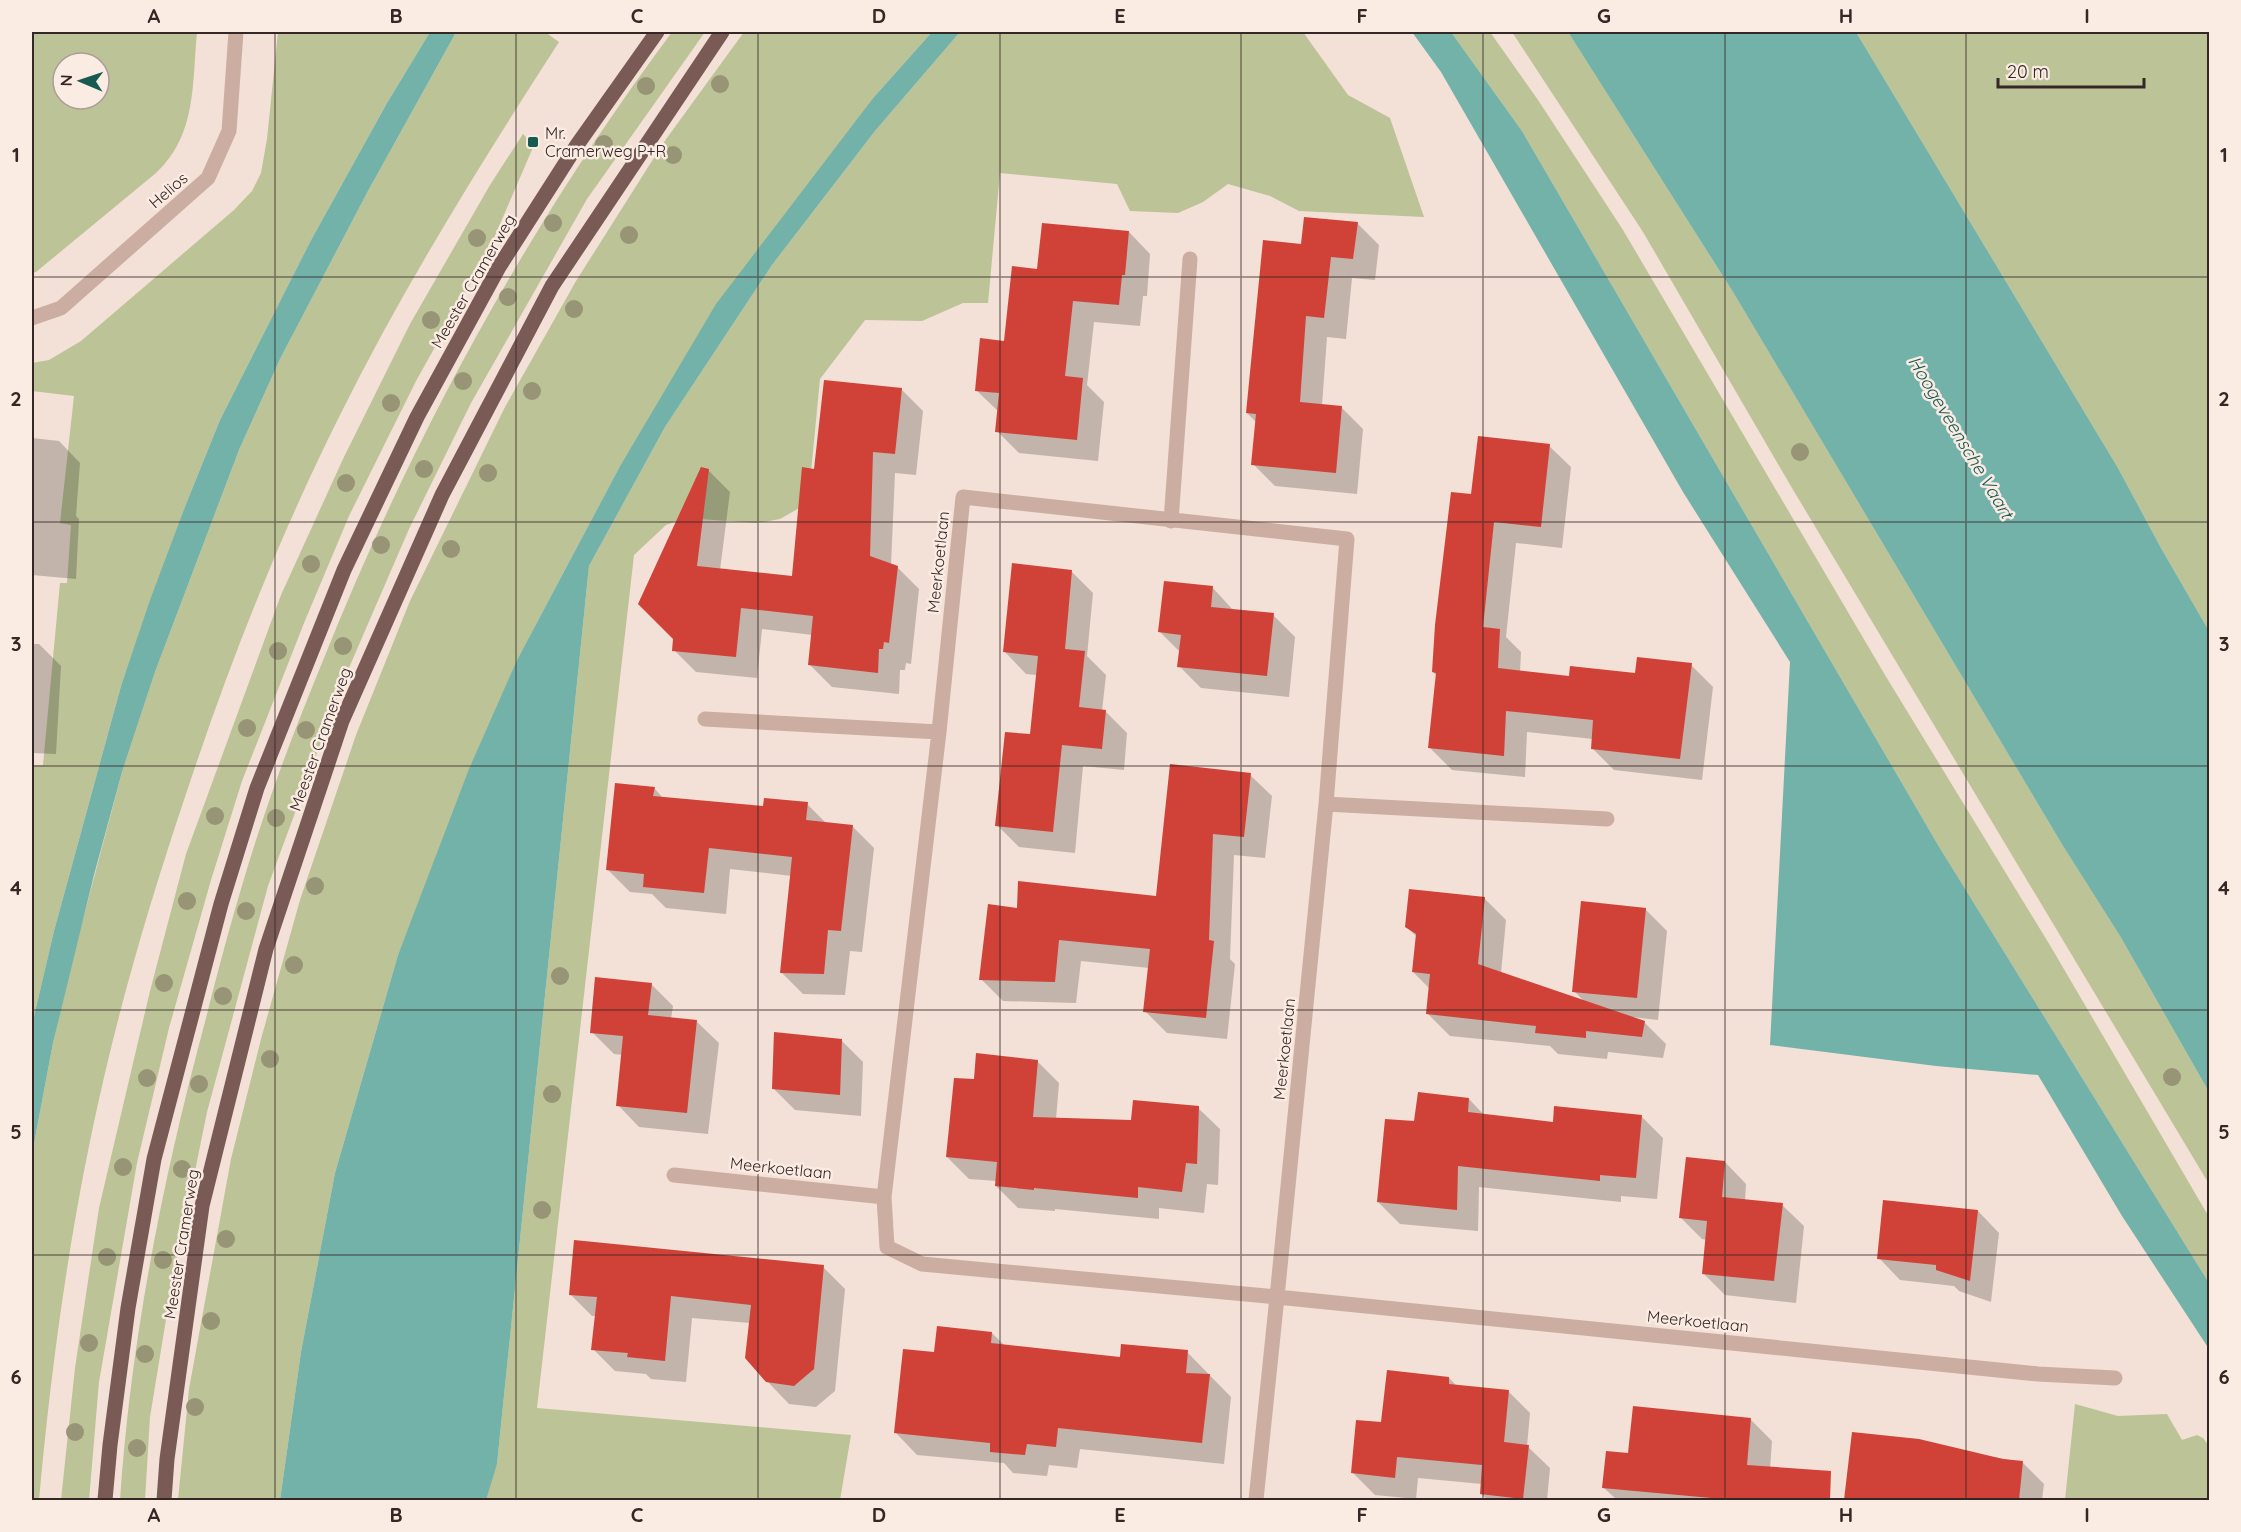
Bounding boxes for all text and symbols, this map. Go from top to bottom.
text: A [148,3,161,28]
text: B [389,3,403,28]
text: C [631,3,644,28]
text: D [872,3,886,28]
text: E [1114,3,1126,28]
text: F [1356,3,1368,28]
text: G [1597,3,1611,28]
text: H [1839,3,1853,28]
text: I [2084,3,2090,28]
north arrow [51,51,111,111]
scale bar [1998,51,2144,89]
text: 20 m [2007,60,2049,83]
text: N [56,74,76,87]
place label: Mr. Cramerweg P+R [545,123,666,161]
marker: Mr. Cramerweg P+R [526,135,540,149]
text: 1 [12,142,20,167]
text: 1 [2220,142,2228,167]
street label: Helios [145,168,191,212]
street label: Meester Cramerweg [426,210,520,352]
water label: Hoogeveensche Vaart [1903,352,2020,524]
text: 2 [10,386,22,411]
text: 2 [2218,386,2230,411]
street label: Meerkoetlaan [923,510,953,614]
text: 3 [11,631,21,656]
text: 3 [2219,631,2229,656]
street label: Meester Cramerweg [285,664,355,814]
text: 4 [10,875,22,900]
text: 4 [2218,875,2230,900]
street label: Meerkoetlaan [1269,997,1299,1101]
text: 5 [10,1119,22,1144]
text: 5 [2218,1119,2230,1144]
street label: Meerkoetlaan [729,1153,833,1183]
street label: Meester Cramerweg [159,1168,203,1320]
street label: Meerkoetlaan [1646,1306,1750,1336]
text: 6 [10,1364,22,1389]
text: 6 [2218,1364,2230,1389]
text: A [148,1502,161,1527]
text: B [389,1502,403,1527]
text: C [631,1502,644,1527]
text: D [872,1502,886,1527]
text: E [1114,1502,1126,1527]
text: F [1356,1502,1368,1527]
text: G [1597,1502,1611,1527]
text: H [1839,1502,1853,1527]
text: I [2084,1502,2090,1527]

